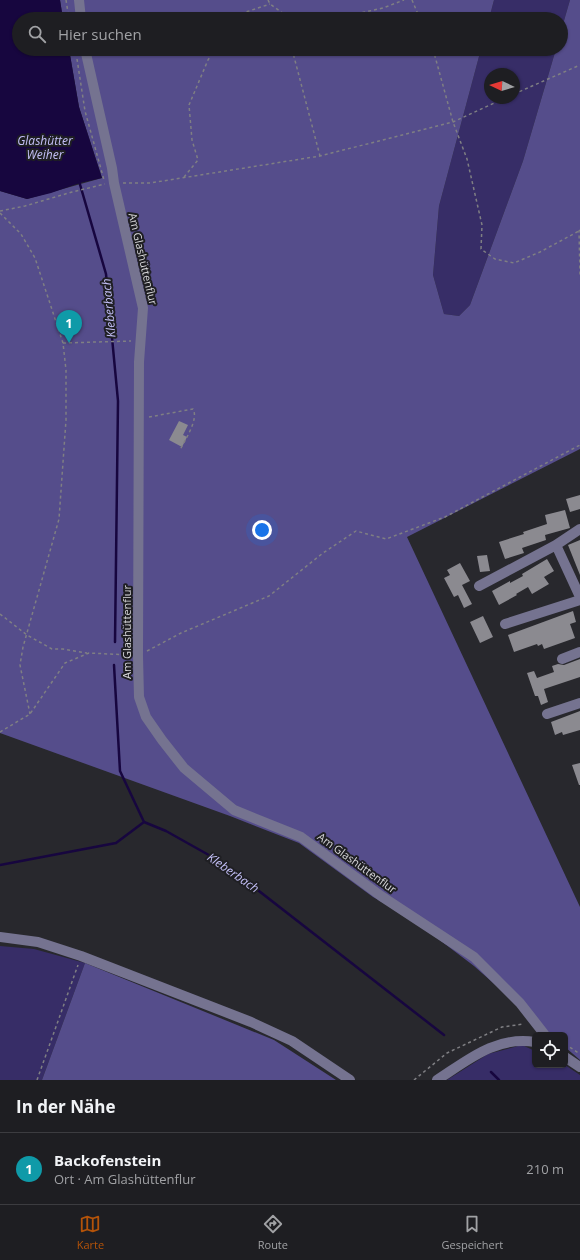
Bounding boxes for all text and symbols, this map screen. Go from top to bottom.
search box [12,12,568,56]
icon: search [26,23,48,45]
text: Hier suchen [58,24,142,44]
north arrow [484,68,520,104]
water label: Glashütter Weiher [17,132,74,163]
street label: Am Glashüttenflur [126,211,161,307]
water label: Kleberbach [97,278,120,338]
pin: 1 [56,310,82,343]
your location [252,520,272,540]
street label: Am Glashüttenflur [119,584,134,679]
street label: Am Glashüttenflur [315,829,400,897]
water label: Kleberbach [204,849,263,897]
map controls [532,1032,568,1068]
button: locate [532,1032,568,1068]
text: In der Nähe [16,1095,115,1118]
text: Backofenstein [54,1150,161,1170]
text: 1 [25,1160,33,1178]
text: 210 m [526,1160,564,1178]
text: Ort · Am Glashüttenflur [54,1170,195,1188]
tab: Karte [77,1213,104,1252]
tab: Route [258,1213,288,1252]
tab: Gespeichert [441,1213,503,1252]

